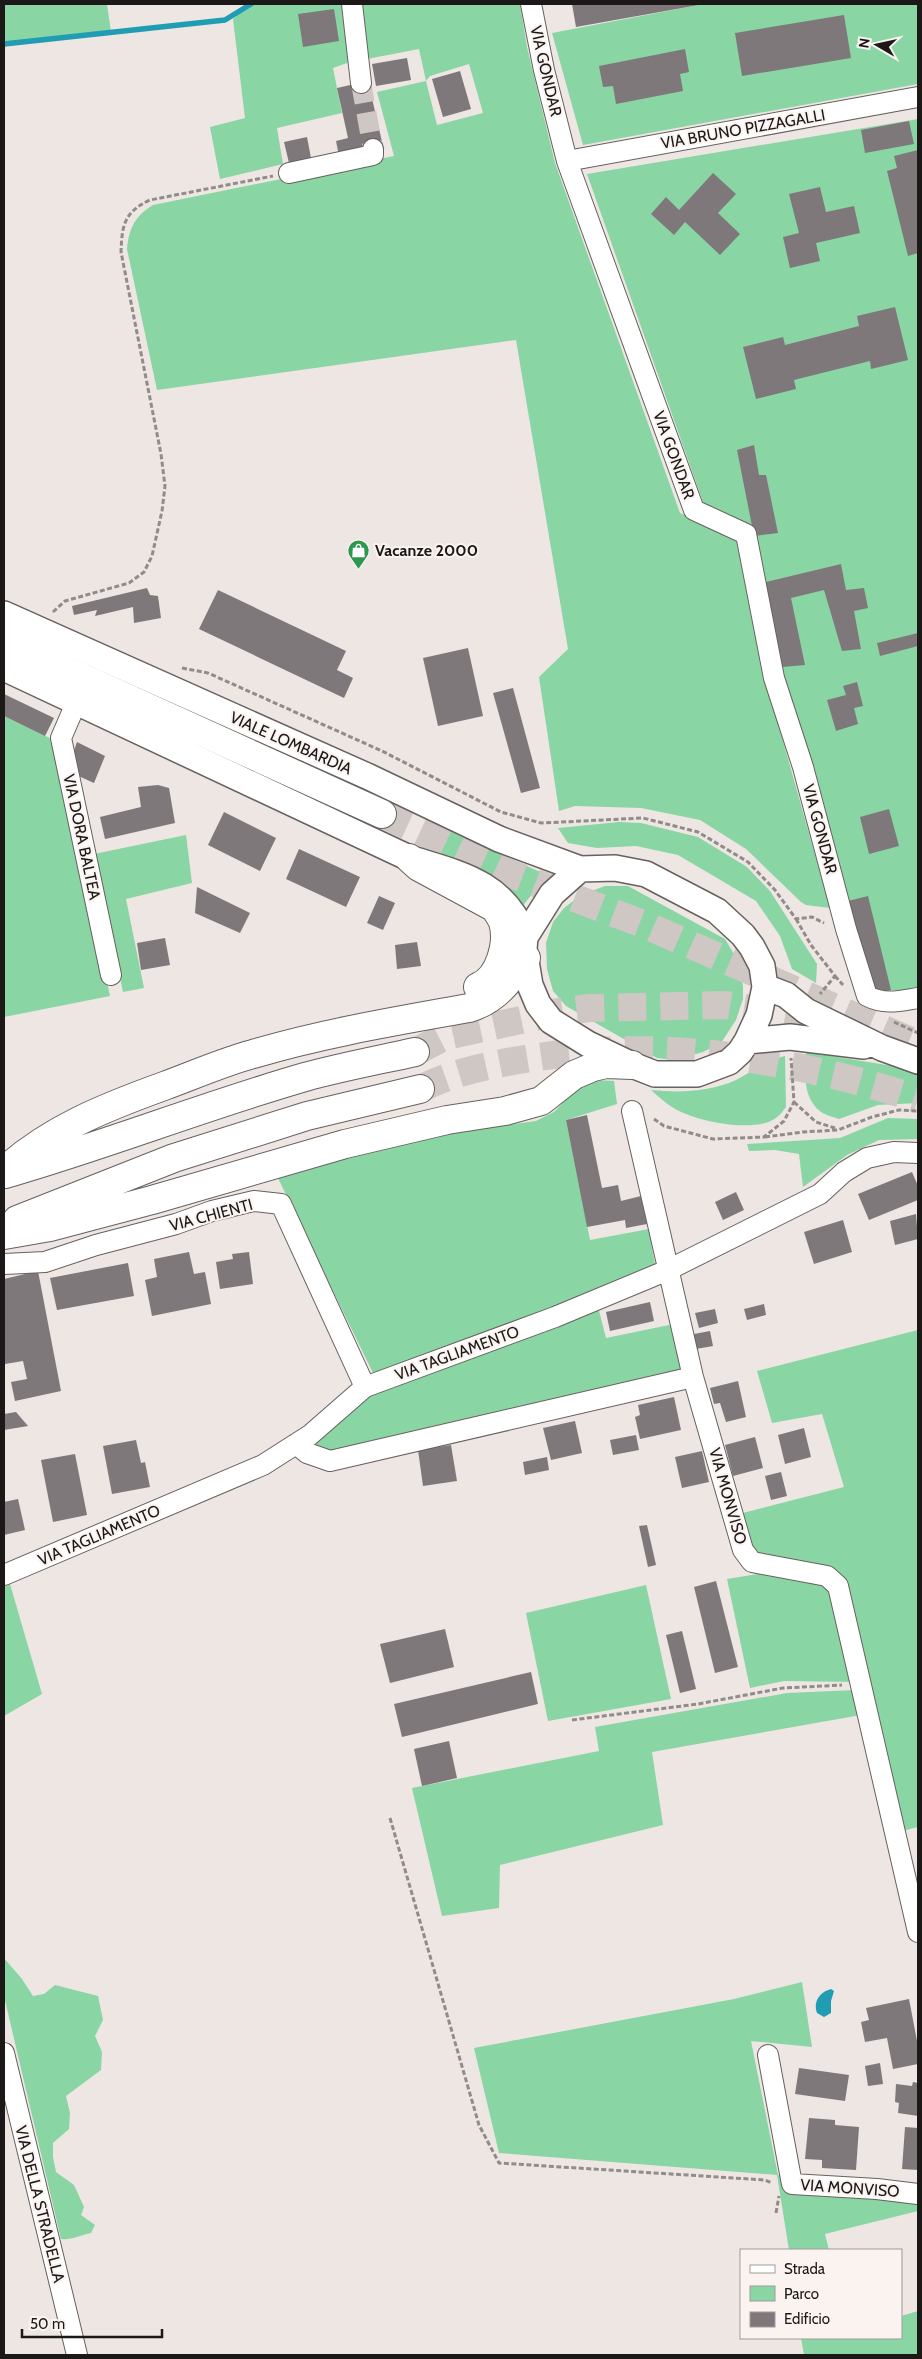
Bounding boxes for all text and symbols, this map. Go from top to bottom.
north arrow [852,20,902,70]
street label: VIA GONDAR [526,24,566,119]
text: N [854,37,874,49]
street label: VIA BRUNO PIZZAGALLI [659,105,827,153]
street label: VIA GONDAR [649,408,699,502]
shop icon: Vacanze 2000 [347,538,371,569]
place label: Vacanze 2000 [375,541,478,560]
street label: VIALE LOMBARDIA [227,708,355,778]
street label: VIA DORA BALTEA [59,772,105,902]
street label: VIA GONDAR [799,782,841,877]
street label: VIA CHIENTI [167,1195,255,1235]
street label: VIA TAGLIAMENTO [392,1322,522,1384]
street label: VIA MONVISO [705,1446,751,1546]
street label: VIA TAGLIAMENTO [35,1501,163,1569]
street label: VIA DELLA STRADELLA [11,2124,69,2285]
street label: VIA MONVISO [800,2175,900,2201]
legend [740,2249,902,2339]
text: Strada [784,2260,826,2278]
text: Parco [784,2285,819,2303]
scale bar [22,2306,162,2338]
text: Edificio [784,2310,830,2328]
text: 50 m [30,2315,65,2333]

